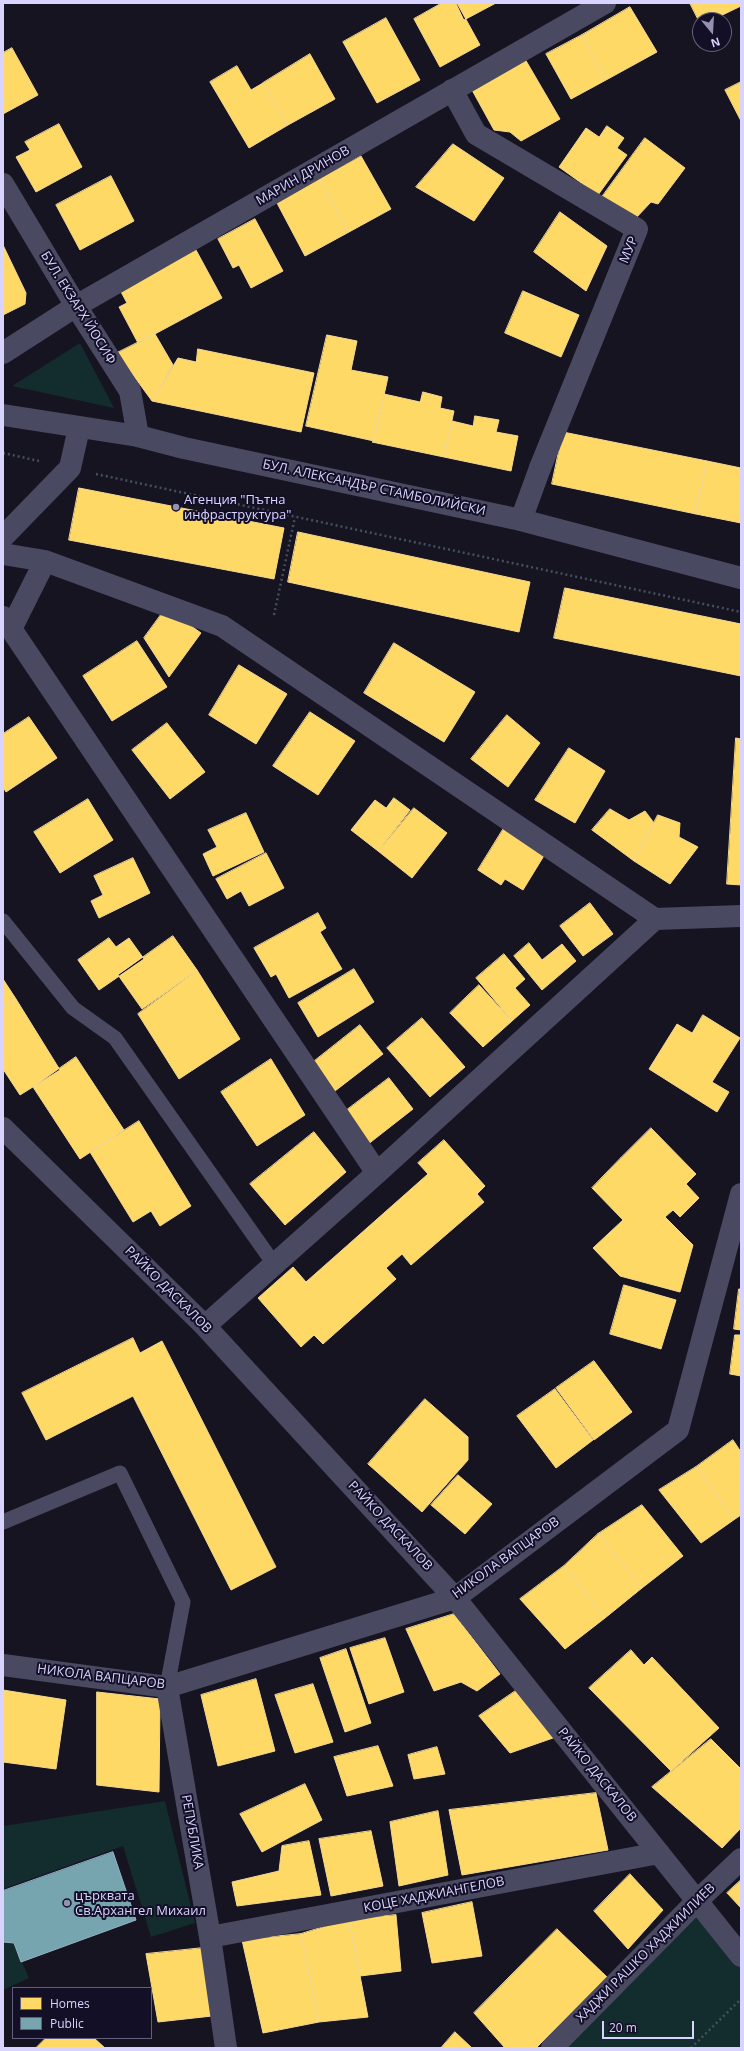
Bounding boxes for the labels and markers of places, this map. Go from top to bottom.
place label: Агенция "Пътна инфраструктура" [184,492,291,523]
marker: Агенция "Пътна инфраструктура" [171,502,181,512]
place label: църквата Св.Архангел Михаил [75,1888,206,1919]
marker: църквата Св.Архангел Михаил [62,1898,72,1908]

